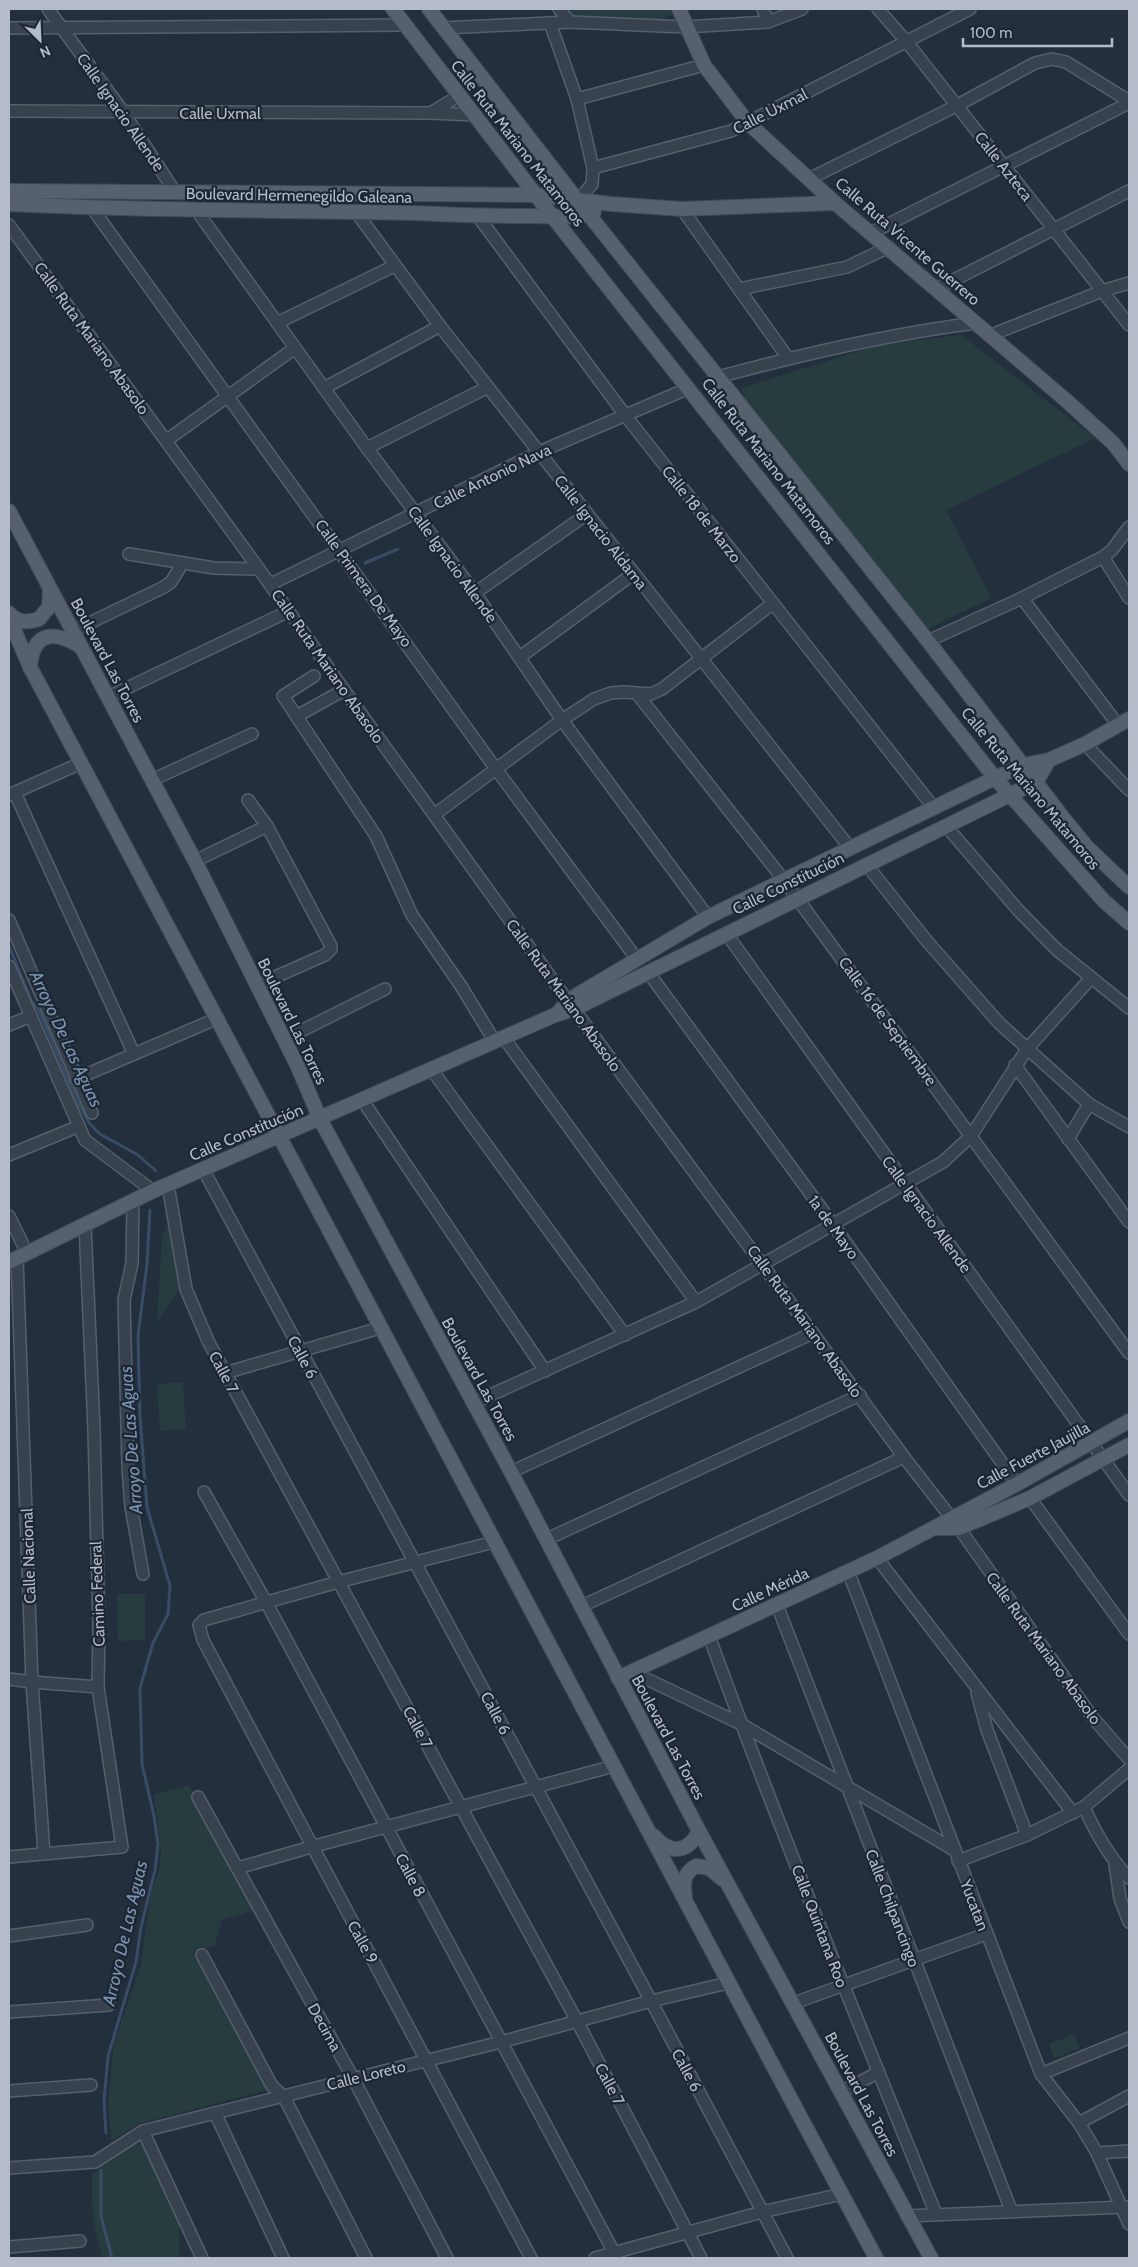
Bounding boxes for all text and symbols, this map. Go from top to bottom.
north arrow [15,15,65,65]
scale bar [963,15,1112,47]
text: 100 m [970,24,1012,42]
text: N [37,42,53,62]
street label: Calle Ignacio Allende [73,50,168,175]
street label: Calle Ruta Mariano Matamoros [447,56,589,231]
street label: Calle Uxmal [730,84,811,138]
street label: Calle Uxmal [179,104,261,123]
street label: Calle Azteca [971,128,1037,205]
street label: Calle Ruta Vicente Guerrero [831,173,984,309]
street label: Boulevard Hermenegildo Galeana [186,184,413,207]
street label: Calle Ruta Mariano Abasolo [30,258,153,418]
street label: Calle Ruta Mariano Matamoros [698,374,840,549]
street label: Calle Antonio Nava [430,440,554,513]
street label: Calle 18 de Marzo [658,462,745,567]
street label: Calle Ignacio Aldama [550,471,651,594]
street label: Calle Ignacio Allende [404,502,501,626]
street label: Calle Primera De Mayo [311,516,416,651]
street label: Calle Ruta Mariano Abasolo [267,586,388,747]
street label: Boulevard Las Torres [67,595,149,726]
street label: Calle Ruta Mariano Matamoros [957,703,1104,874]
street label: Calle Constitución [729,848,847,919]
street label: Calle Ruta Mariano Abasolo [502,915,625,1075]
street label: Calle 16 de Septiembre [834,953,941,1089]
street label: Boulevard Las Torres [254,955,332,1088]
water label: Arroyo De Las Aguas [24,966,107,1111]
street label: Calle Constitución [186,1100,306,1165]
street label: Calle Ignacio Allende [878,1152,975,1276]
street label: 1a de Mayo [804,1192,863,1263]
street label: Calle Ruta Mariano Abasolo [743,1241,866,1401]
street label: Boulevard Las Torres [438,1314,522,1445]
street label: Calle 6 [283,1333,322,1382]
street label: Calle 7 [205,1348,242,1396]
water label: Arroyo De Las Aguas [115,1365,147,1516]
street label: Calle Fuerte Jaujilla [973,1417,1093,1493]
street label: Calle Nacional [17,1508,40,1604]
street label: Camino Federal [86,1541,109,1647]
street label: Calle Mérida [729,1563,812,1616]
street label: Calle Ruta Mariano Abasolo [982,1568,1105,1728]
street label: Boulevard Las Torres [628,1672,710,1803]
street label: Calle 6 [476,1689,515,1738]
street label: Calle 7 [399,1703,436,1751]
street label: Calle Chilpancingo [861,1847,924,1970]
street label: Calle 8 [391,1850,430,1900]
water label: Arroyo De Las Aguas [97,1858,152,2009]
street label: Calle Quintana Roo [787,1862,852,1990]
street label: Yucatan [956,1876,993,1933]
street label: Calle 9 [343,1918,382,1967]
street label: Decima [304,2000,346,2055]
street label: Boulevard Las Torres [821,2029,903,2160]
street label: Calle 6 [667,2046,706,2095]
street label: Calle Loreto [325,2056,408,2094]
street label: Calle 7 [591,2060,628,2108]

